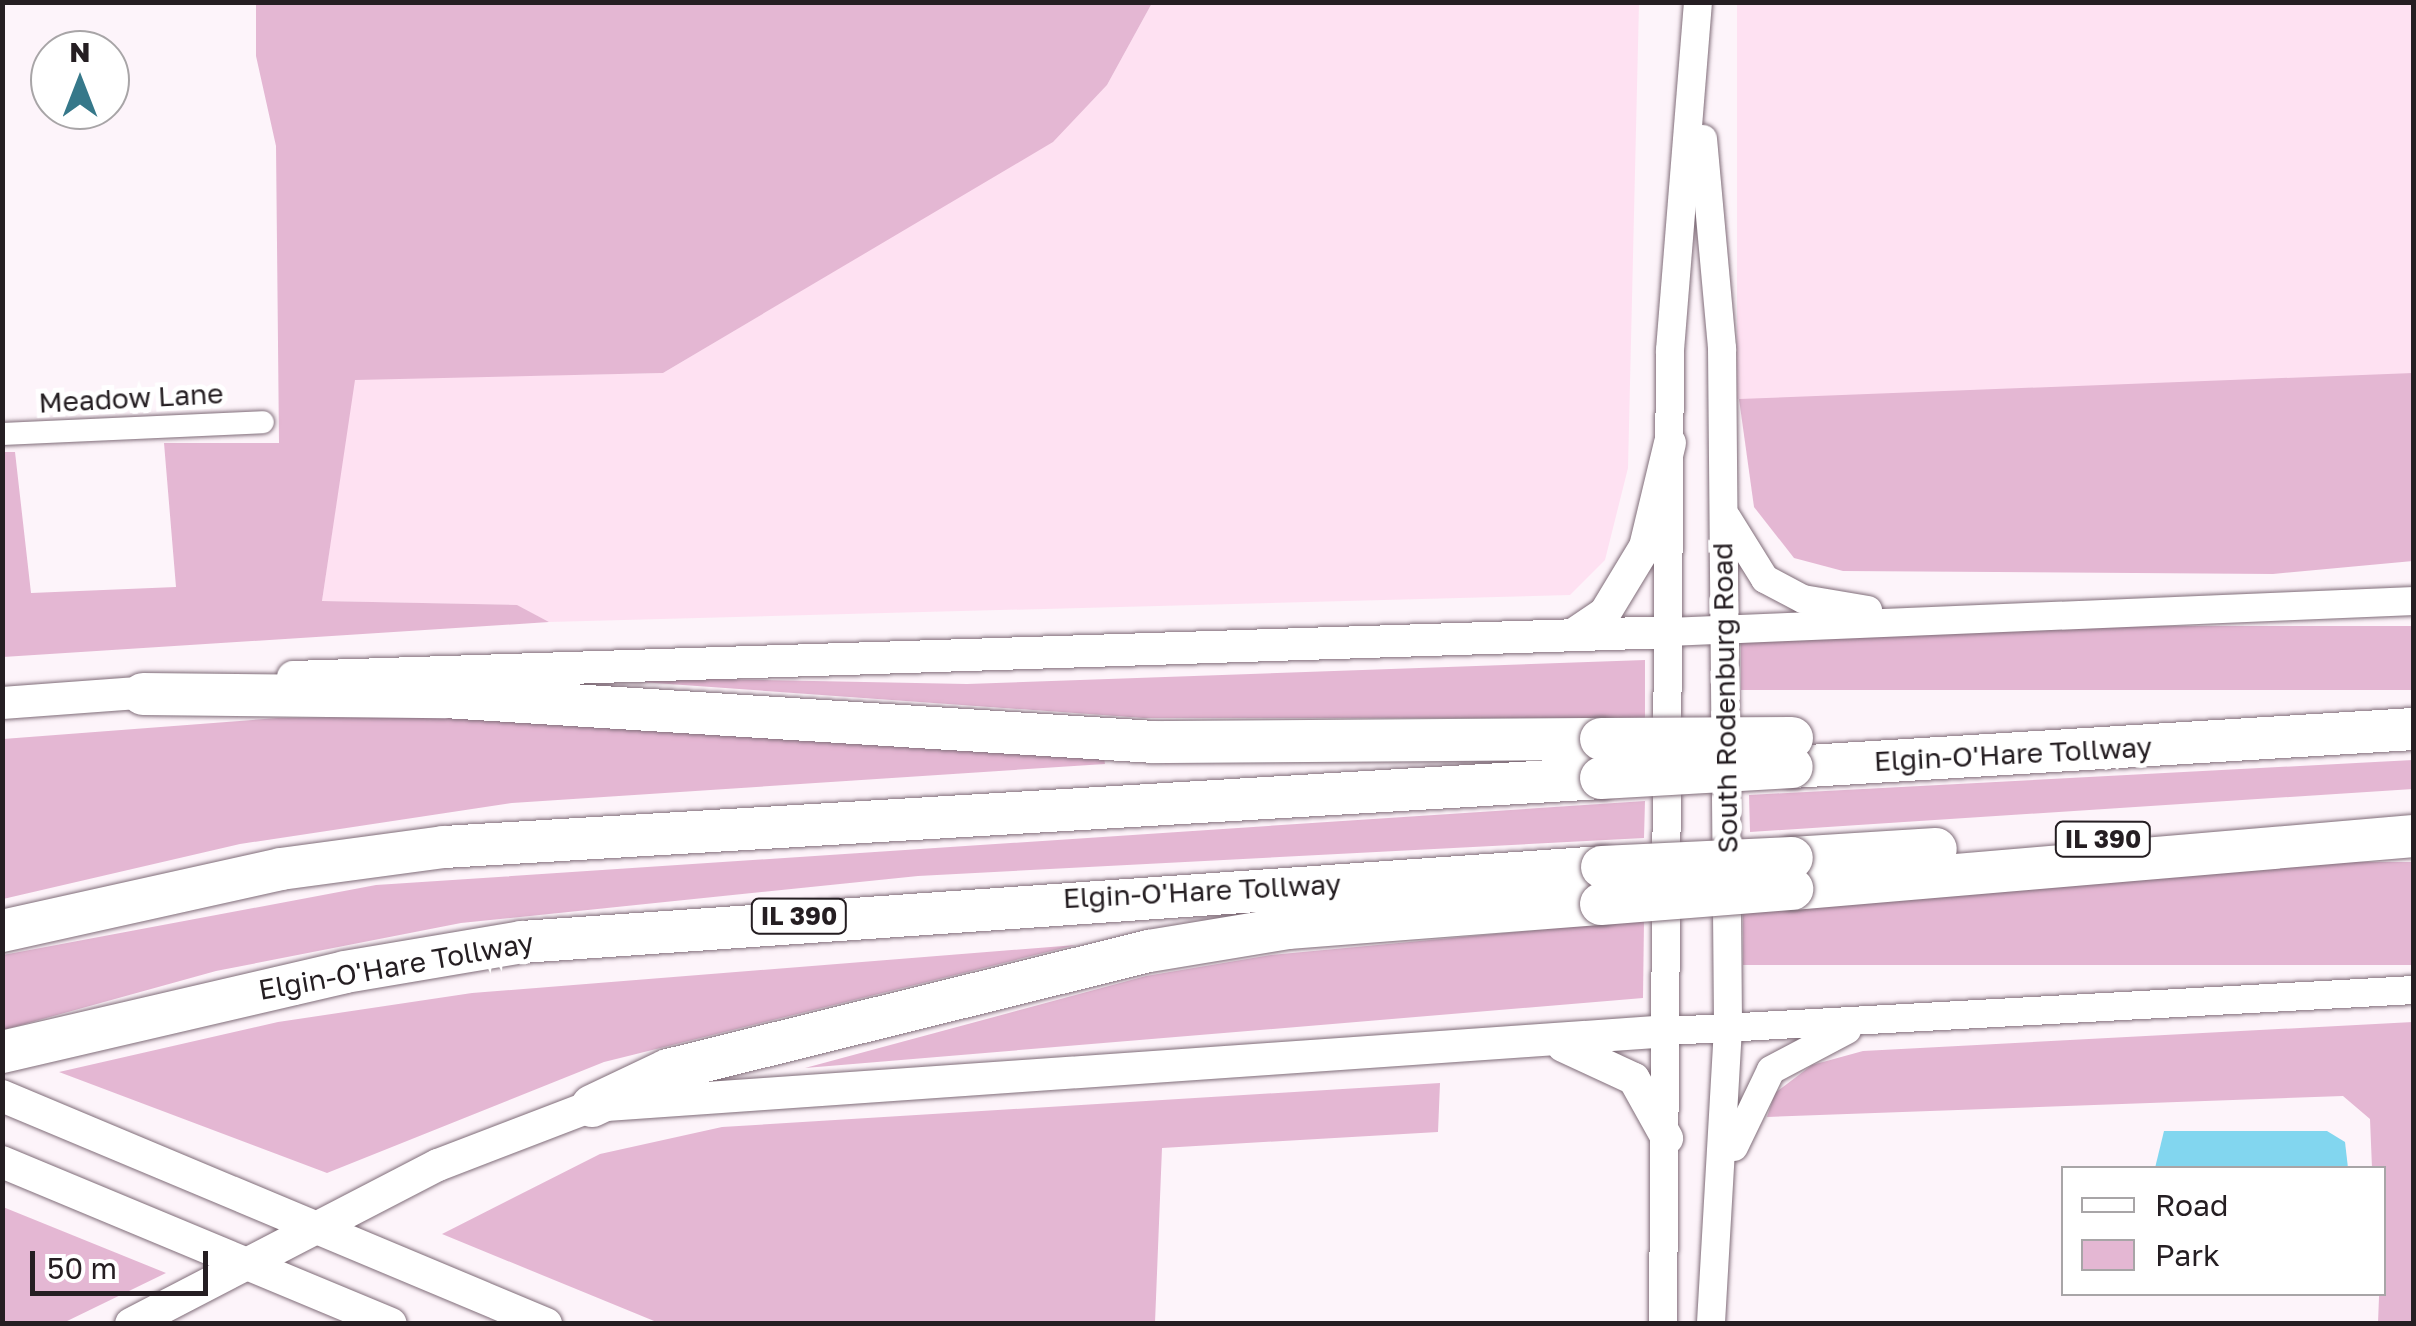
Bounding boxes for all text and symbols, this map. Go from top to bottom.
north arrow [30,30,130,130]
text: N [69,35,91,68]
street label: Meadow Lane [38,376,224,420]
street label: South Rodenburg Road [1705,542,1745,854]
street label: Elgin-O'Hare Tollway [1873,730,2153,778]
road number: IL 390 [2053,819,2153,859]
street label: Elgin-O'Hare Tollway [1062,867,1342,915]
road number: IL 390 [749,896,849,936]
street label: Elgin-O'Hare Tollway [256,925,536,1007]
legend [2061,1166,2386,1296]
text: Road [2155,1187,2229,1223]
scale bar [35,1231,212,1293]
text: Park [2155,1237,2220,1273]
text: 50 m [47,1250,117,1286]

